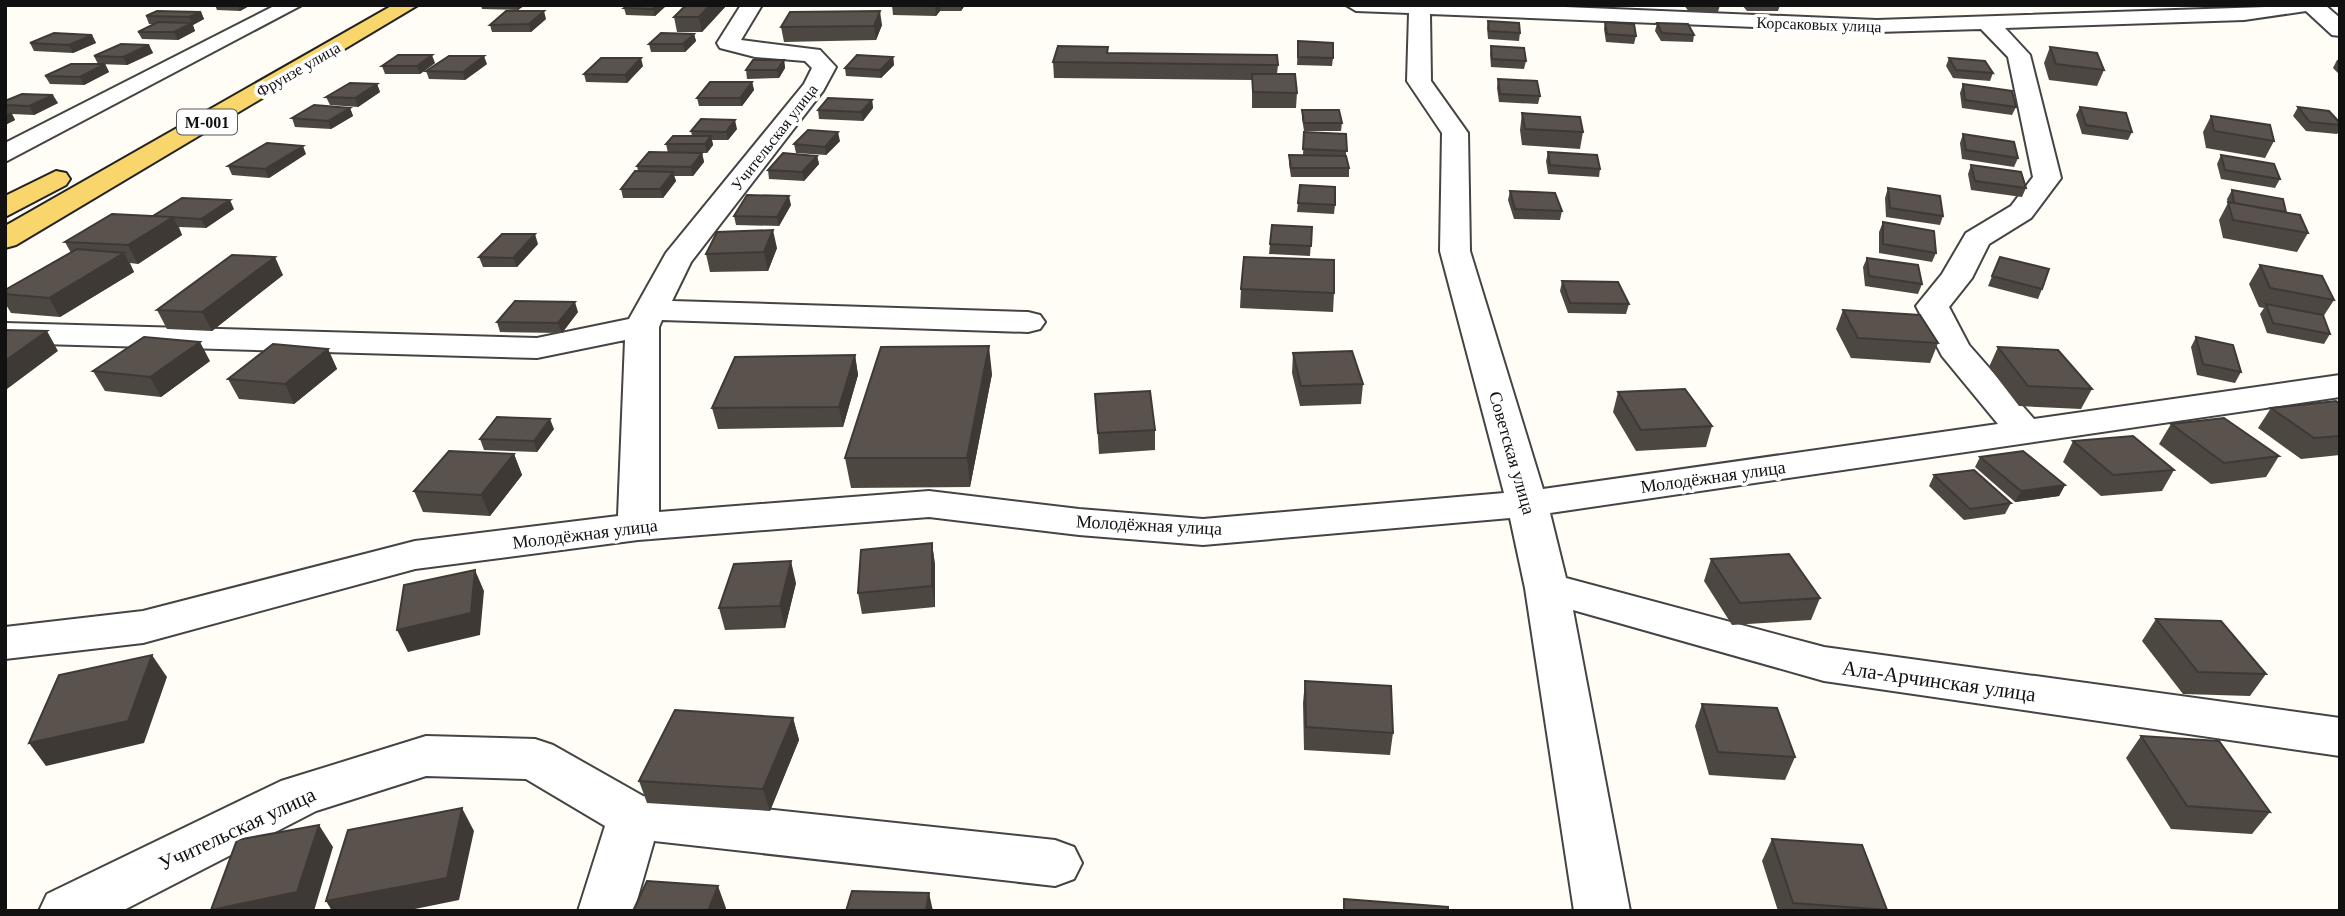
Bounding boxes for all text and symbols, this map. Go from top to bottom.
street label: Корсаковых улица [1756,14,1882,36]
street label: Фрунзе улица [253,39,344,101]
street label: Учительская улица [728,81,822,194]
road number: M-001 [177,110,237,134]
street label: Советская улица [1485,389,1539,517]
street label: Молодёжная улица [1639,457,1787,497]
street label: Молодёжная улица [1075,511,1223,539]
street label: Молодёжная улица [511,515,659,553]
street label: Ала-Арчинская улица [1841,656,2038,707]
street label: Учительская улица [155,782,320,876]

